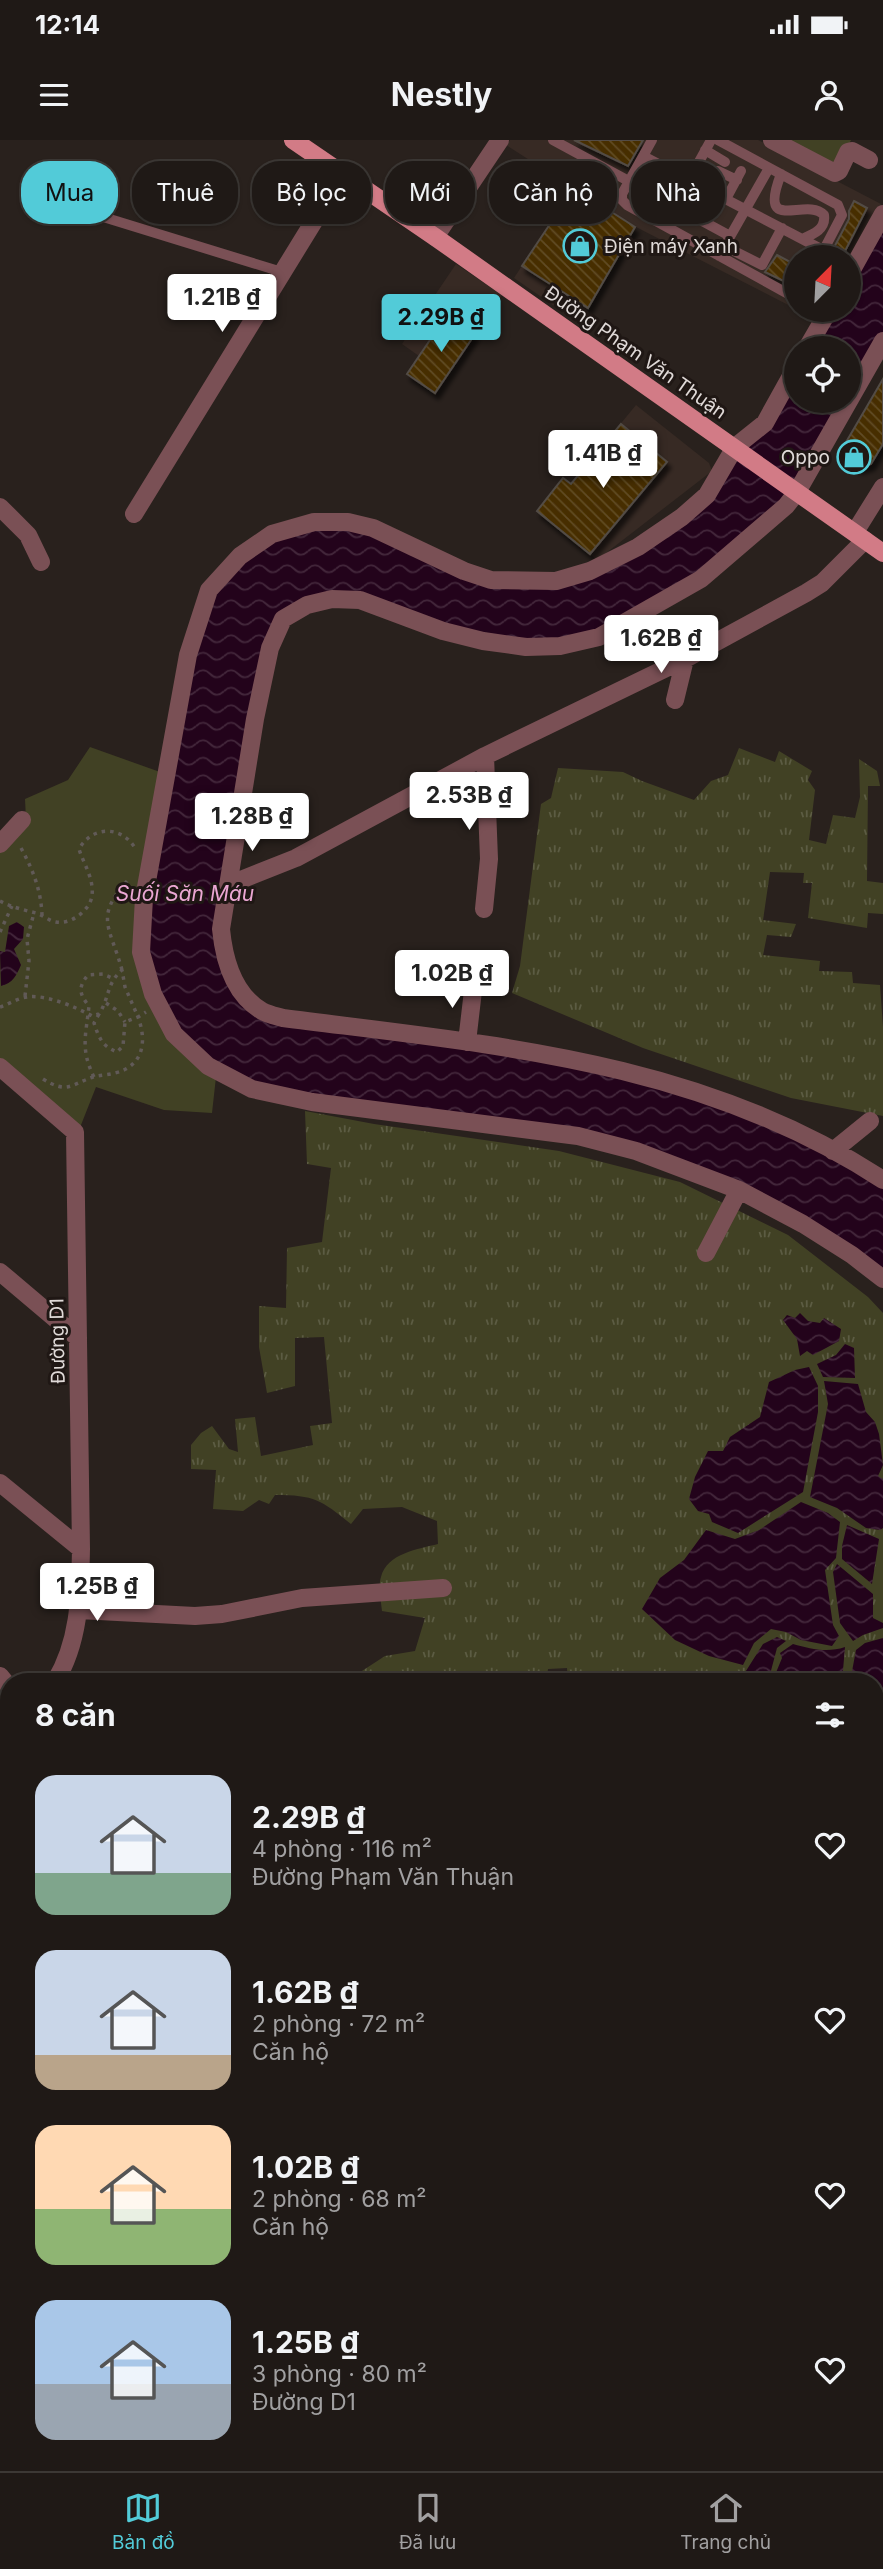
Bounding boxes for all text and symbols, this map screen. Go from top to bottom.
text: 12:14 [35,9,100,40]
text: Nestly [391,75,492,114]
icon: menu [35,76,73,114]
icon: person [810,76,848,114]
chip: Mua [21,161,118,224]
chip: Thuê [132,161,238,224]
chip: Bộ lọc [252,161,371,224]
chip: Mới [385,161,475,224]
chip: Căn hộ [489,161,617,224]
chip: Nhà [631,161,725,224]
shop icon: Điện máy Xanh [561,227,599,265]
place label: Điện máy Xanh [604,235,738,258]
north arrow [784,245,861,322]
map controls [784,245,861,413]
pin: 1.21B ₫ [157,274,287,334]
street label: Đường Phạm Văn Thuận [540,281,731,424]
text: 1.21B ₫ [183,283,261,311]
pin: 2.29B ₫ [376,294,506,354]
text: 2.29B ₫ [398,303,484,331]
button: locate [784,336,861,413]
pin: 1.41B ₫ [538,430,668,490]
shop icon: Oppo [835,438,873,476]
text: 1.41B ₫ [564,439,642,467]
place label: Oppo [781,446,830,469]
pin: 1.62B ₫ [596,616,726,675]
text: 1.62B ₫ [620,624,702,652]
pin: 2.53B ₫ [404,772,534,832]
text: 2.53B ₫ [426,781,512,809]
pin: 1.28B ₫ [187,794,317,853]
text: 1.28B ₫ [211,802,293,830]
water label: Suối Săn Máu [116,881,254,906]
pin: 1.02B ₫ [387,950,517,1010]
text: 1.02B ₫ [411,959,493,987]
street label: Đường D1 [45,1298,70,1384]
pin: 1.25B ₫ [32,1564,162,1623]
text: 1.25B ₫ [56,1572,138,1600]
icon: filters [811,1696,849,1734]
text: 8 căn [35,1697,116,1733]
text: 2.29B ₫ [252,1799,365,1835]
icon: home [91,1803,175,1887]
icon: heart [811,1826,849,1864]
text: 4 phòng · 116 m² [252,1835,432,1863]
text: Đường Phạm Văn Thuận [252,1863,514,1891]
text: 1.62B ₫ [252,1974,358,2010]
icon: home [91,1978,175,2062]
icon: heart [811,2001,849,2039]
text: 2 phòng · 72 m² [252,2010,425,2038]
text: Căn hộ [252,2038,329,2066]
text: 1.02B ₫ [252,2149,359,2185]
icon: home [91,2153,175,2237]
icon: heart [811,2176,849,2214]
text: 2 phòng · 68 m² [252,2185,427,2213]
text: Căn hộ [252,2213,329,2241]
text: 1.25B ₫ [252,2324,359,2360]
icon: home [91,2328,175,2412]
icon: heart [811,2351,849,2389]
text: 3 phòng · 80 m² [252,2360,427,2388]
text: Đường D1 [252,2388,356,2416]
tab: Bản đồ [112,2489,175,2554]
tab: Đã lưu [399,2489,456,2554]
tab: Trang chủ [680,2489,771,2554]

